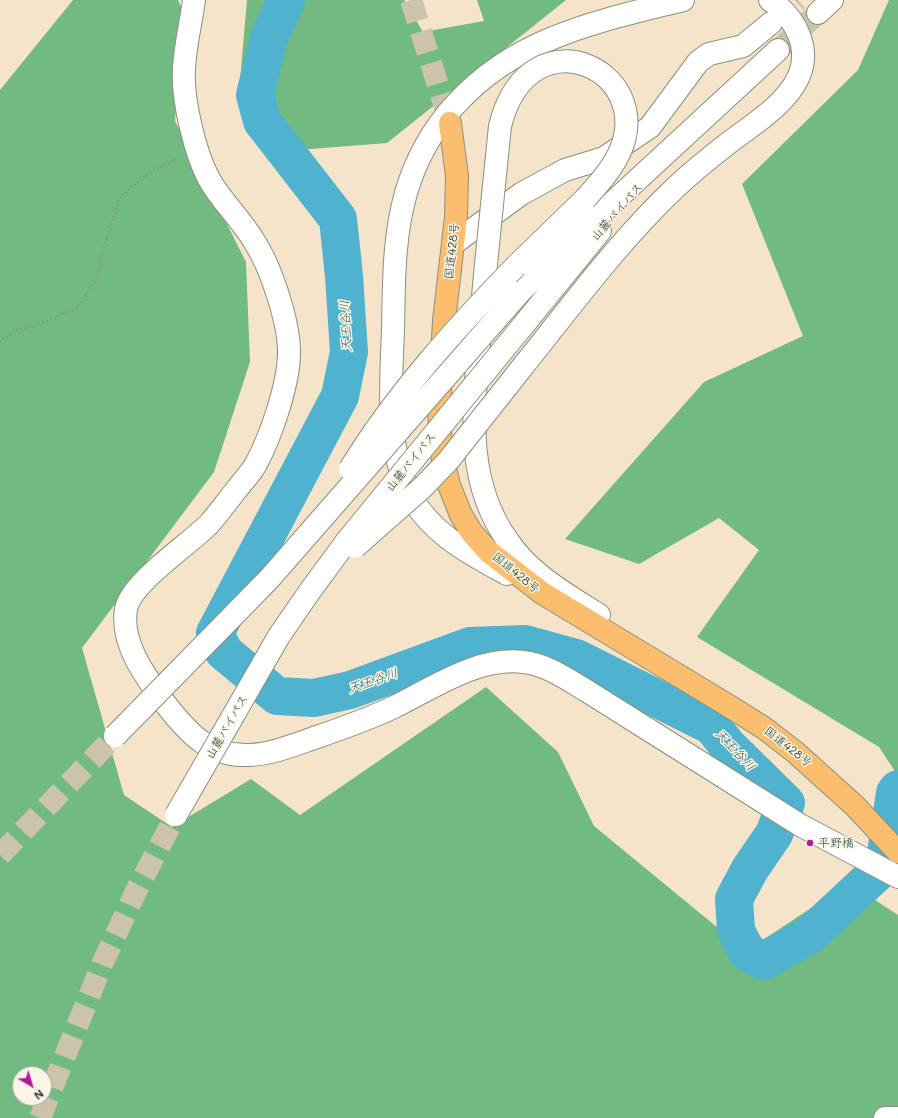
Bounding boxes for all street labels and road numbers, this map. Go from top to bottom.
street label: 山麓バイパス [588,180,646,244]
street label: 国道428号 [442,222,462,280]
street label: 山麓バイパス [383,429,439,495]
street label: 国道428号 [489,549,543,597]
street label: 山麓バイパス [203,692,251,762]
street label: 国道428号 [761,724,815,770]

